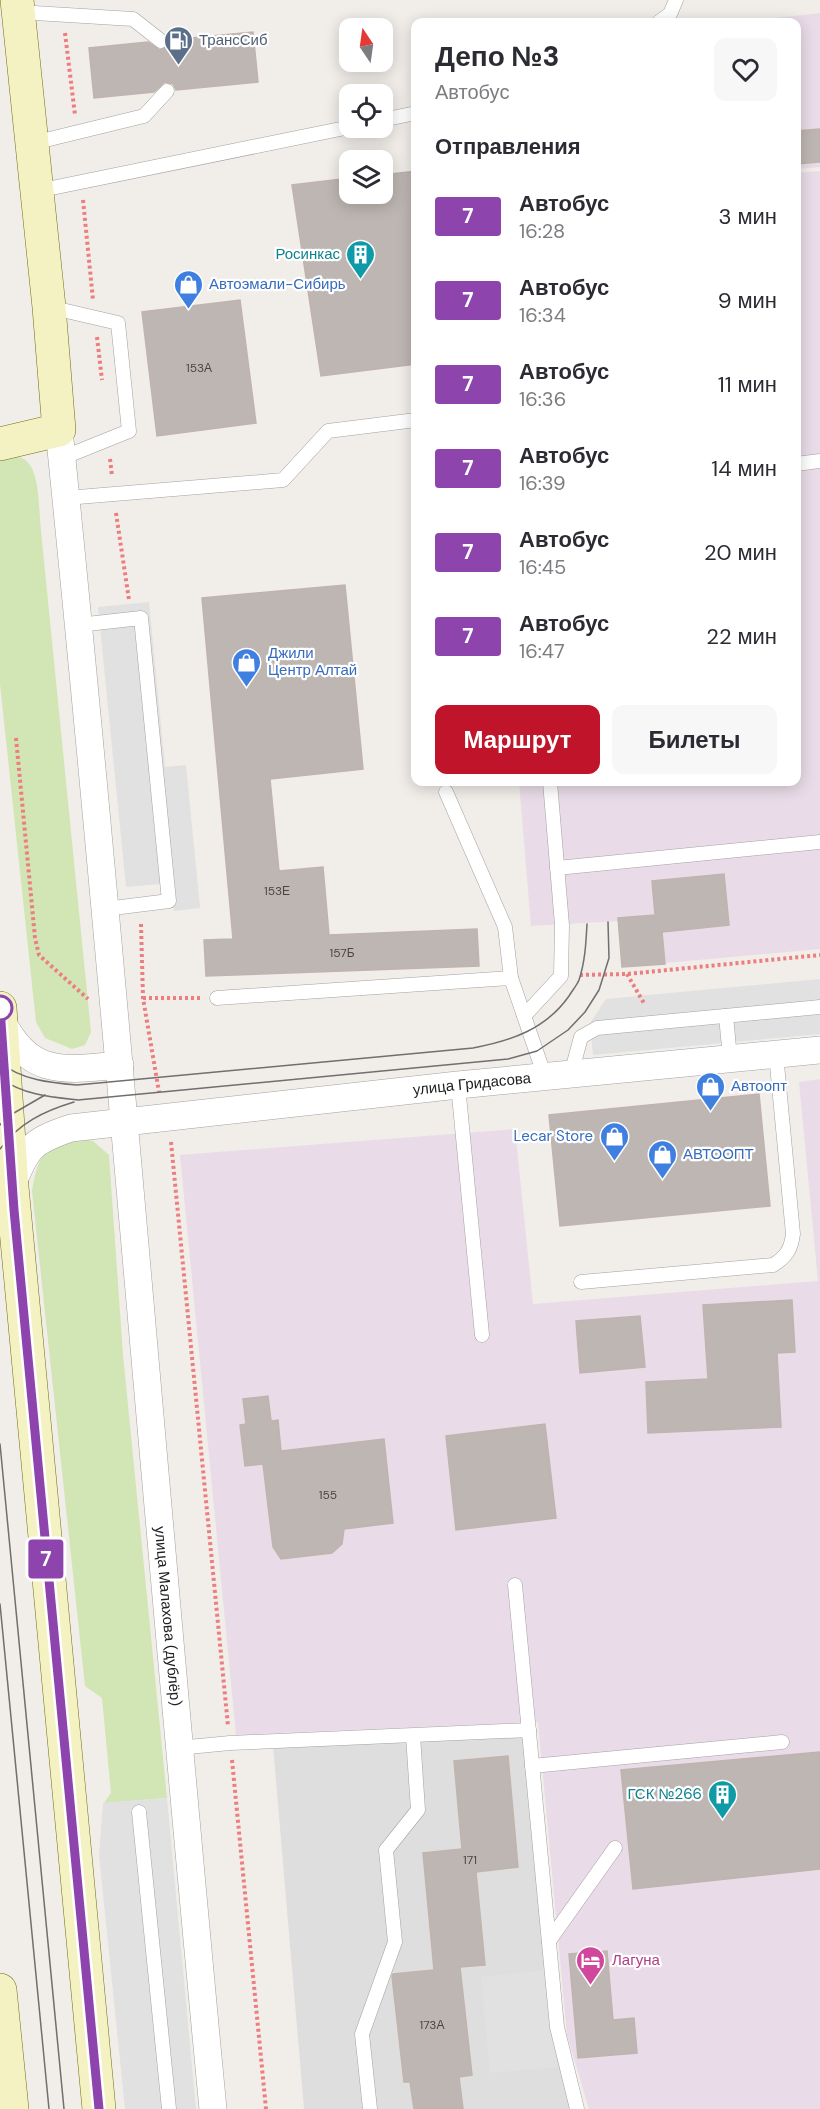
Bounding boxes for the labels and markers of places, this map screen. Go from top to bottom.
fuel station icon: ТрансСиб [162,24,194,66]
place label: ТрансСиб [199,30,268,50]
building icon: Росинкас [345,238,377,280]
place label: Росинкас [275,244,340,264]
shop icon: Автоэмали-Сибирь [172,268,204,310]
place label: Автоэмали-Сибирь [209,274,346,294]
place label: Джили Центр Алтай [268,643,357,680]
shop icon: Джили Центр Алтай [231,646,263,688]
unlabelled marker [0,995,13,1021]
shop icon: Автоопт [694,1070,726,1112]
place label: Автоопт [731,1076,787,1096]
shop icon: Lecar Store [598,1120,630,1162]
place label: Lecar Store [514,1126,593,1146]
shop icon: АВТООПТ [646,1138,678,1180]
place label: АВТООПТ [683,1144,754,1164]
building icon: ГСК №266 [707,1778,739,1820]
place label: ГСК №266 [627,1784,702,1804]
hotel icon: Лагуна [575,1944,607,1986]
place label: Лагуна [612,1950,660,1970]

